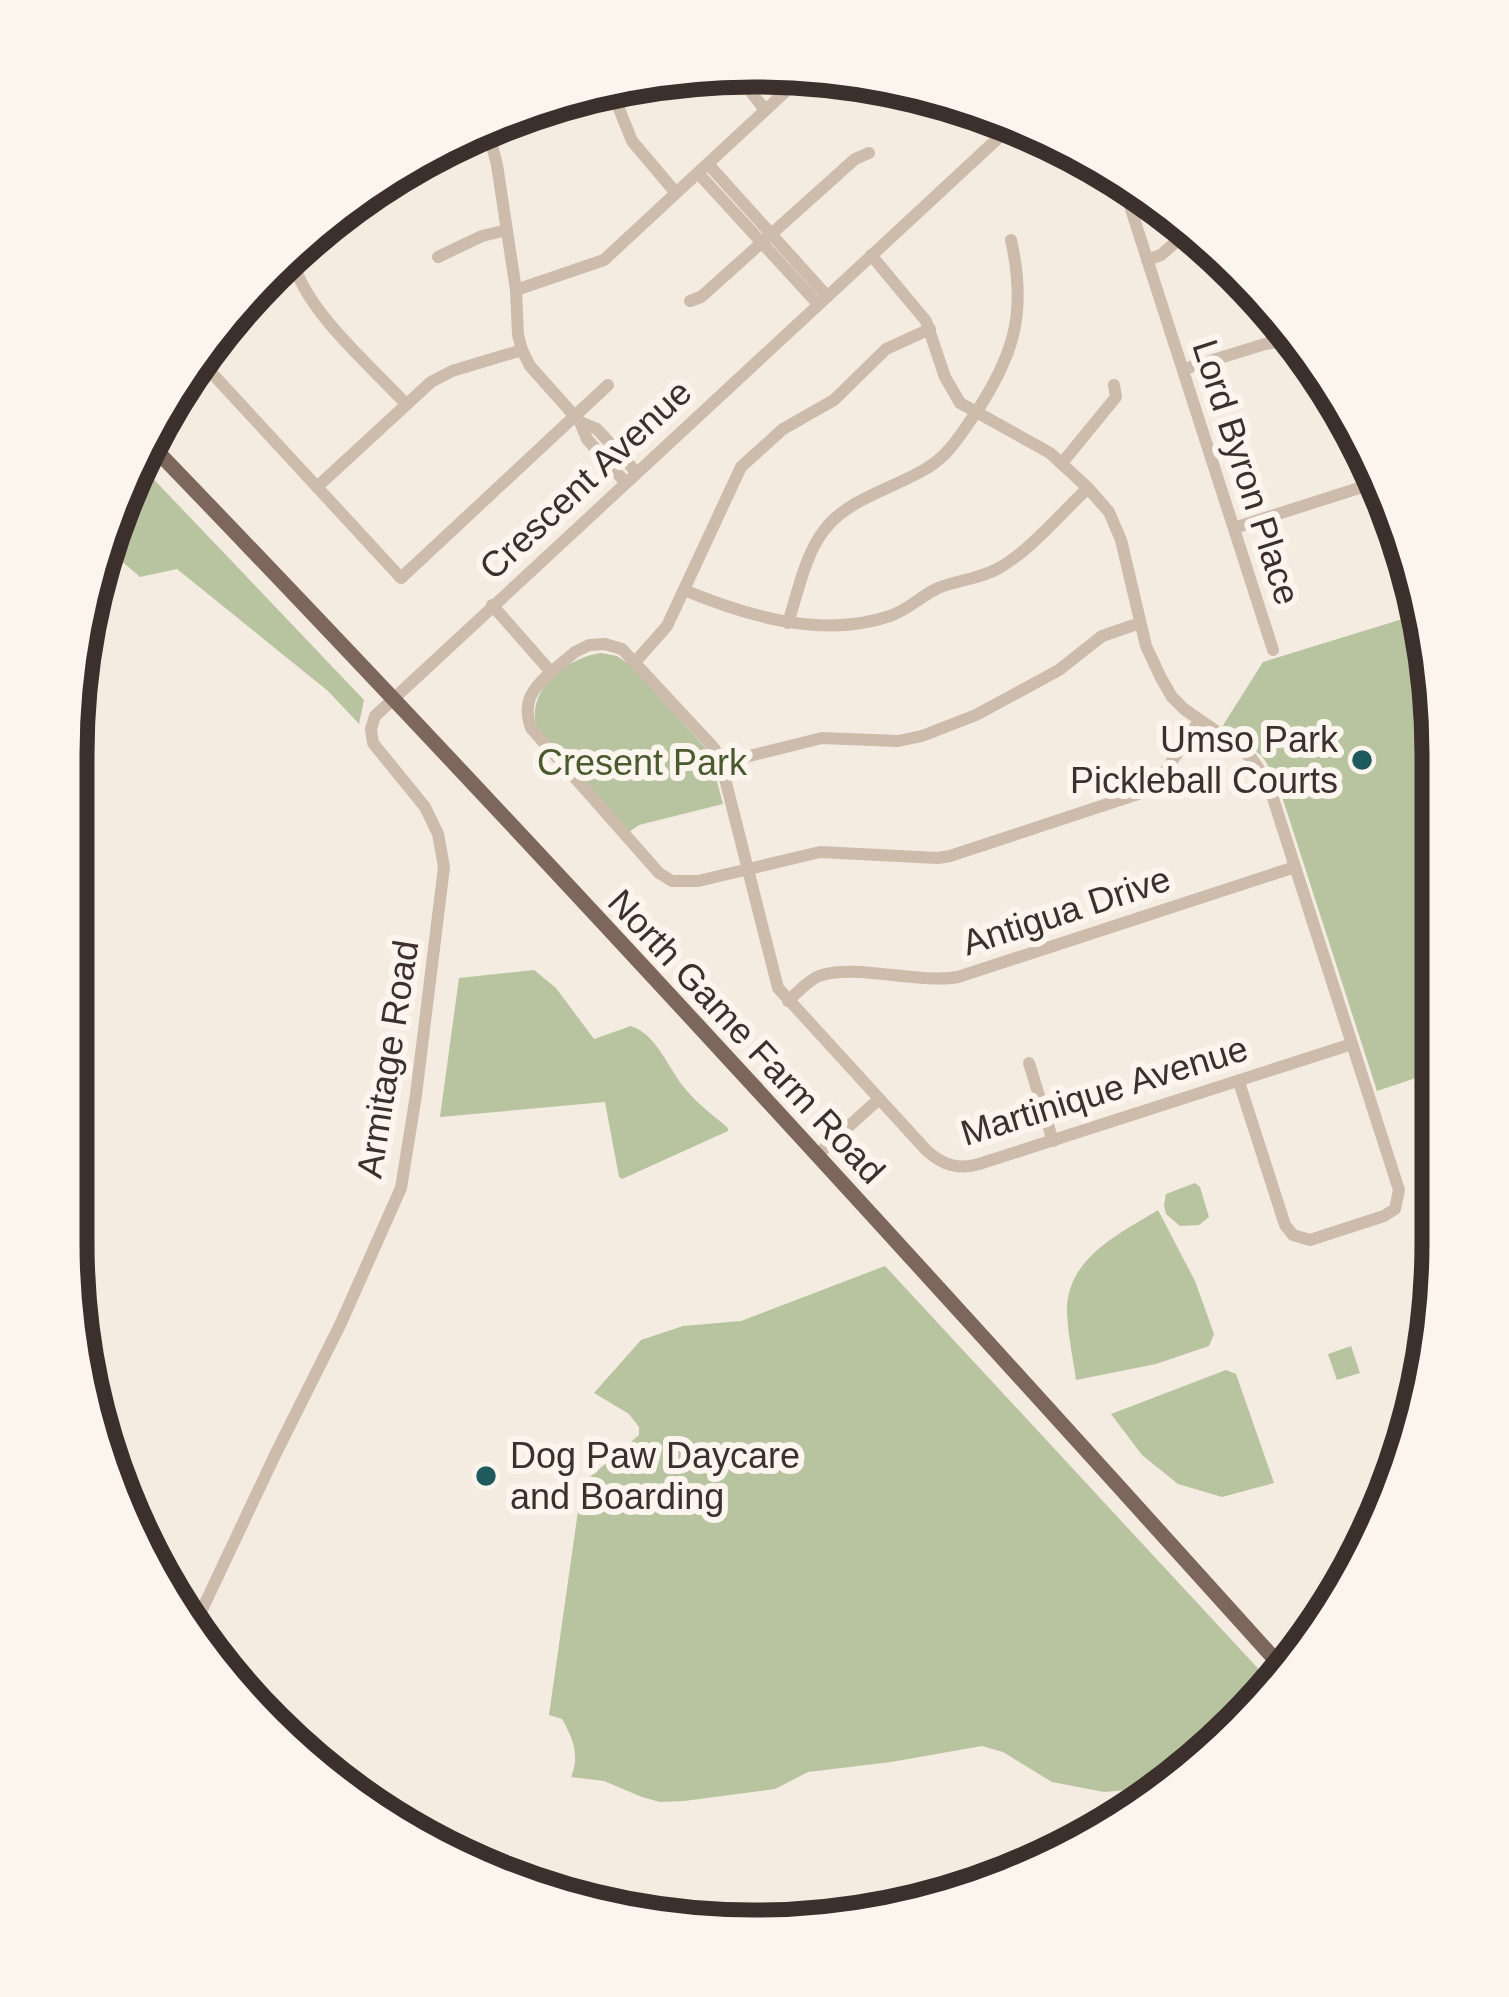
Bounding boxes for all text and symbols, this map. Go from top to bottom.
street label: Lord Byron Place [1184,334,1309,610]
street label: Crescent Avenue [471,371,699,588]
place label: Umso Park Pickleball Courts [1070,719,1339,801]
park label: Cresent Park [537,742,748,783]
marker: Umso Park Pickleball Courts [1349,747,1375,773]
street label: Antigua Drive [957,858,1175,963]
street label: North Game Farm Road [600,881,893,1192]
street label: Armitage Road [348,937,427,1181]
street label: Martinique Avenue [956,1027,1252,1154]
place label: Dog Paw Daycare and Boarding [510,1435,800,1517]
marker: Dog Paw Daycare and Boarding [473,1463,499,1489]

